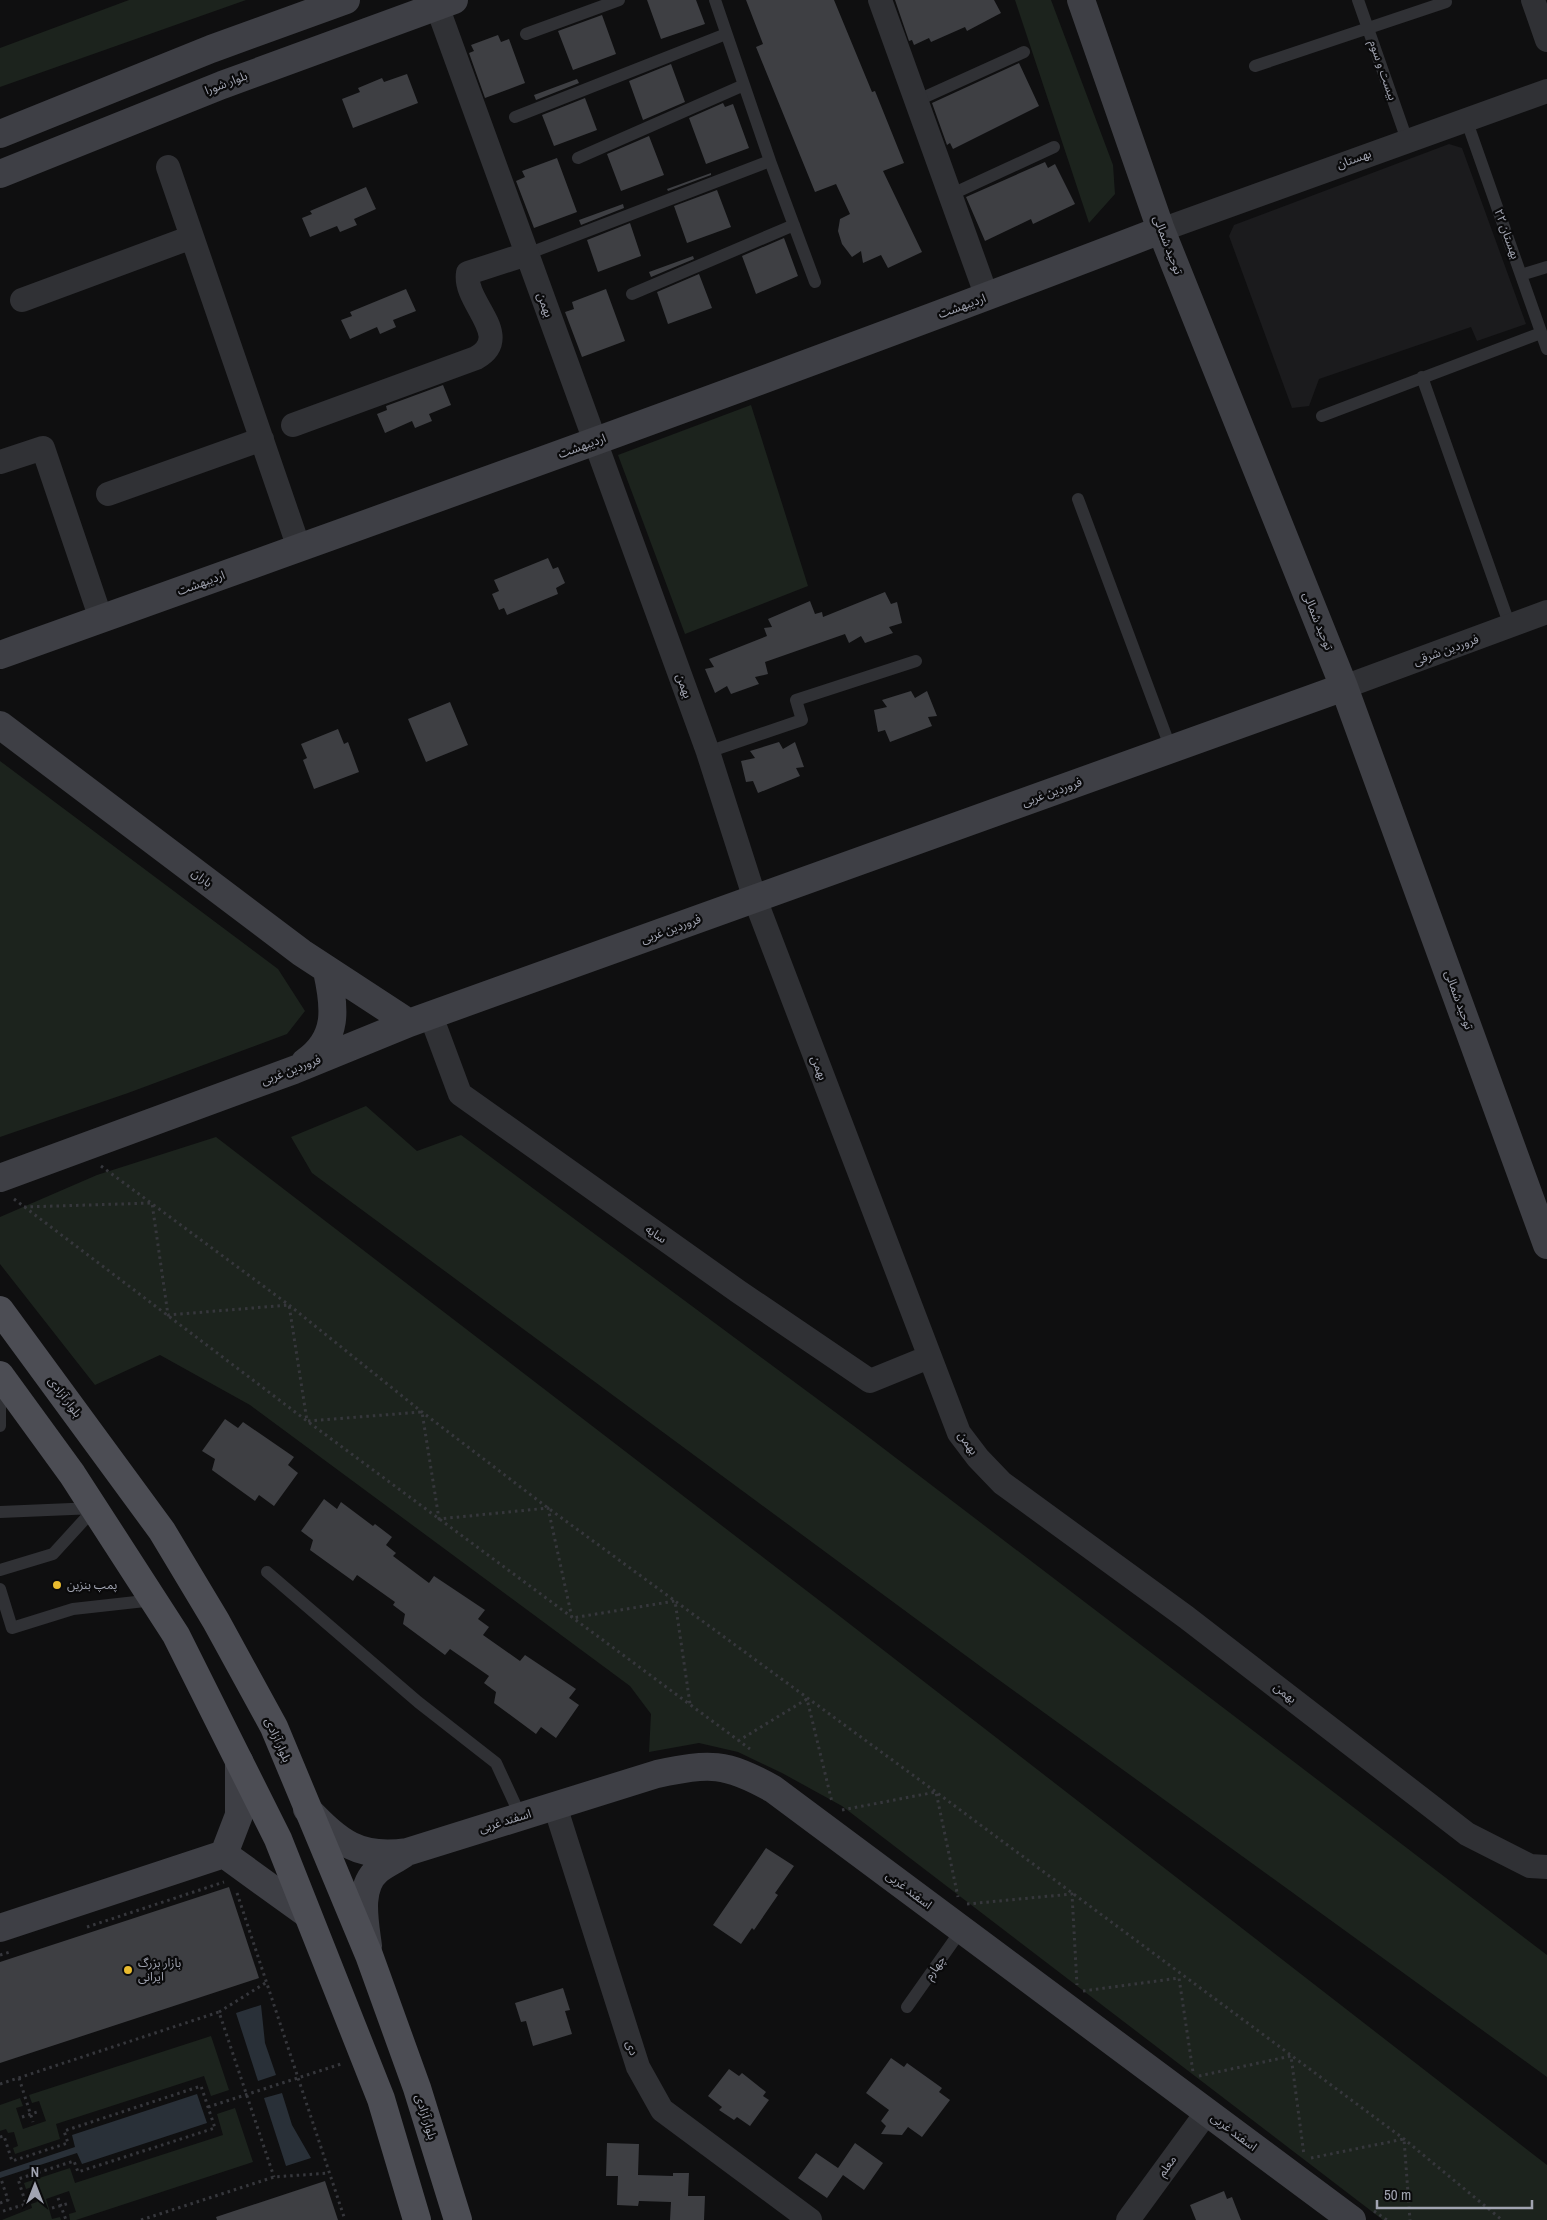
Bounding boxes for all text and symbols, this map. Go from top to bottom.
street label: بیست و سوم [1364,38,1401,103]
street label: بلوار شورا [202,68,250,98]
street label: بهستان [1334,145,1374,173]
street label: بهستان ۲۲ [1491,207,1523,261]
street label: توحید شمالی [1149,213,1187,277]
street label: اردیبهشت [936,290,988,322]
street label: بهمن [533,291,557,319]
street label: اردیبهشت [556,430,608,462]
street label: اردیبهشت [175,567,227,599]
street label: توحید شمالی [1299,589,1337,653]
street label: فروردین شرقی [1411,631,1481,669]
street label: بهمن [672,672,696,700]
street label: فروردین غربی [1020,774,1084,810]
street label: باران [188,865,216,891]
street label: فروردین غربی [639,911,703,947]
street label: توحید شمالی [1441,968,1477,1032]
street label: فروردین غربی [259,1051,323,1089]
street label: بهمن [807,1053,831,1083]
street label: سایه [642,1221,670,1247]
street label: بلوار آزادی [44,1373,86,1421]
street label: بهمن [954,1428,982,1458]
place label: پمپ بنزين [67,1577,117,1593]
marker: پمپ بنزين [51,1579,63,1591]
street label: بهمن [1270,1679,1300,1707]
street label: بلوار آزادی [261,1715,295,1765]
street label: اسفند غربی [477,1805,533,1837]
street label: اسفند غربی [883,1867,935,1913]
street label: چهارم [921,1953,950,1984]
place label: بازار بزرگ ایرانی [138,1955,181,1985]
marker: بازار بزرگ ایرانی [122,1964,134,1976]
street label: دی [622,2038,642,2058]
street label: بلوار آزادی [411,2092,441,2142]
street label: اسفند غربی [1208,2109,1260,2155]
street label: معلم [1154,2152,1181,2181]
north arrow [10,2160,60,2210]
text: N [31,2163,39,2181]
scale bar [1377,2178,1532,2210]
text: 50 m [1384,2184,1411,2205]

